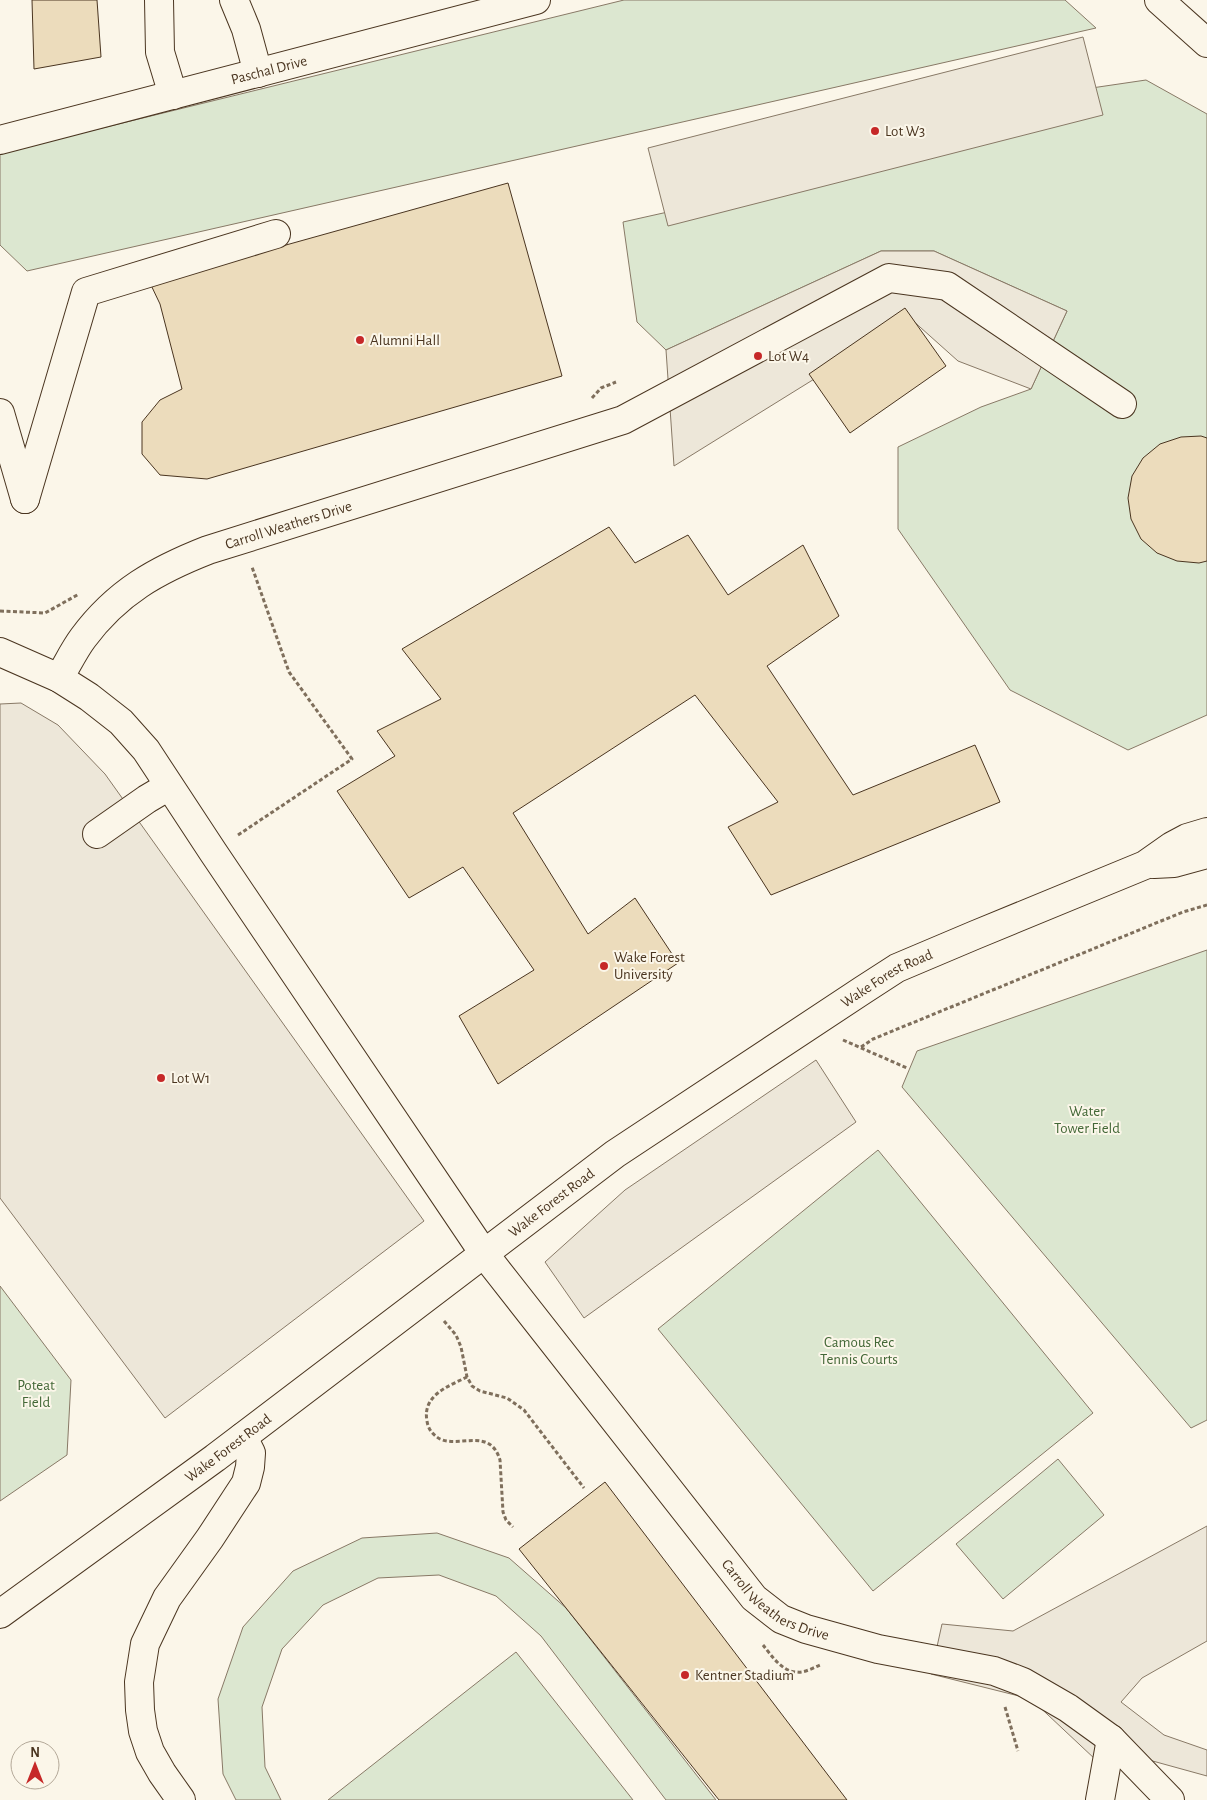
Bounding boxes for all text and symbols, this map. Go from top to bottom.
street label: Paschal Drive [229,53,309,87]
place label: Lot W3 [885,124,925,139]
marker: Lot W3 [869,125,881,137]
place label: Alumni Hall [370,333,440,348]
marker: Alumni Hall [354,334,366,346]
place label: Lot W4 [768,349,809,364]
marker: Lot W4 [752,350,764,362]
street label: Carroll Weathers Drive [223,498,354,552]
street label: Wake Forest Road [838,946,935,1010]
place label: Wake Forest University [614,950,685,982]
marker: Wake Forest University [598,960,610,972]
place label: Lot W1 [171,1071,210,1086]
marker: Lot W1 [155,1072,167,1084]
park label: Water Tower Field [1054,1104,1120,1136]
street label: Wake Forest Road [506,1165,597,1240]
park label: Camous Rec Tennis Courts [820,1335,898,1367]
park label: Poteat Field [17,1378,55,1410]
street label: Wake Forest Road [182,1411,274,1485]
street label: Carroll Weathers Drive [719,1556,831,1643]
place label: Kentner Stadium [695,1668,794,1683]
marker: Kentner Stadium [679,1669,691,1681]
north arrow [10,1740,60,1790]
text: N [30,1746,40,1760]

